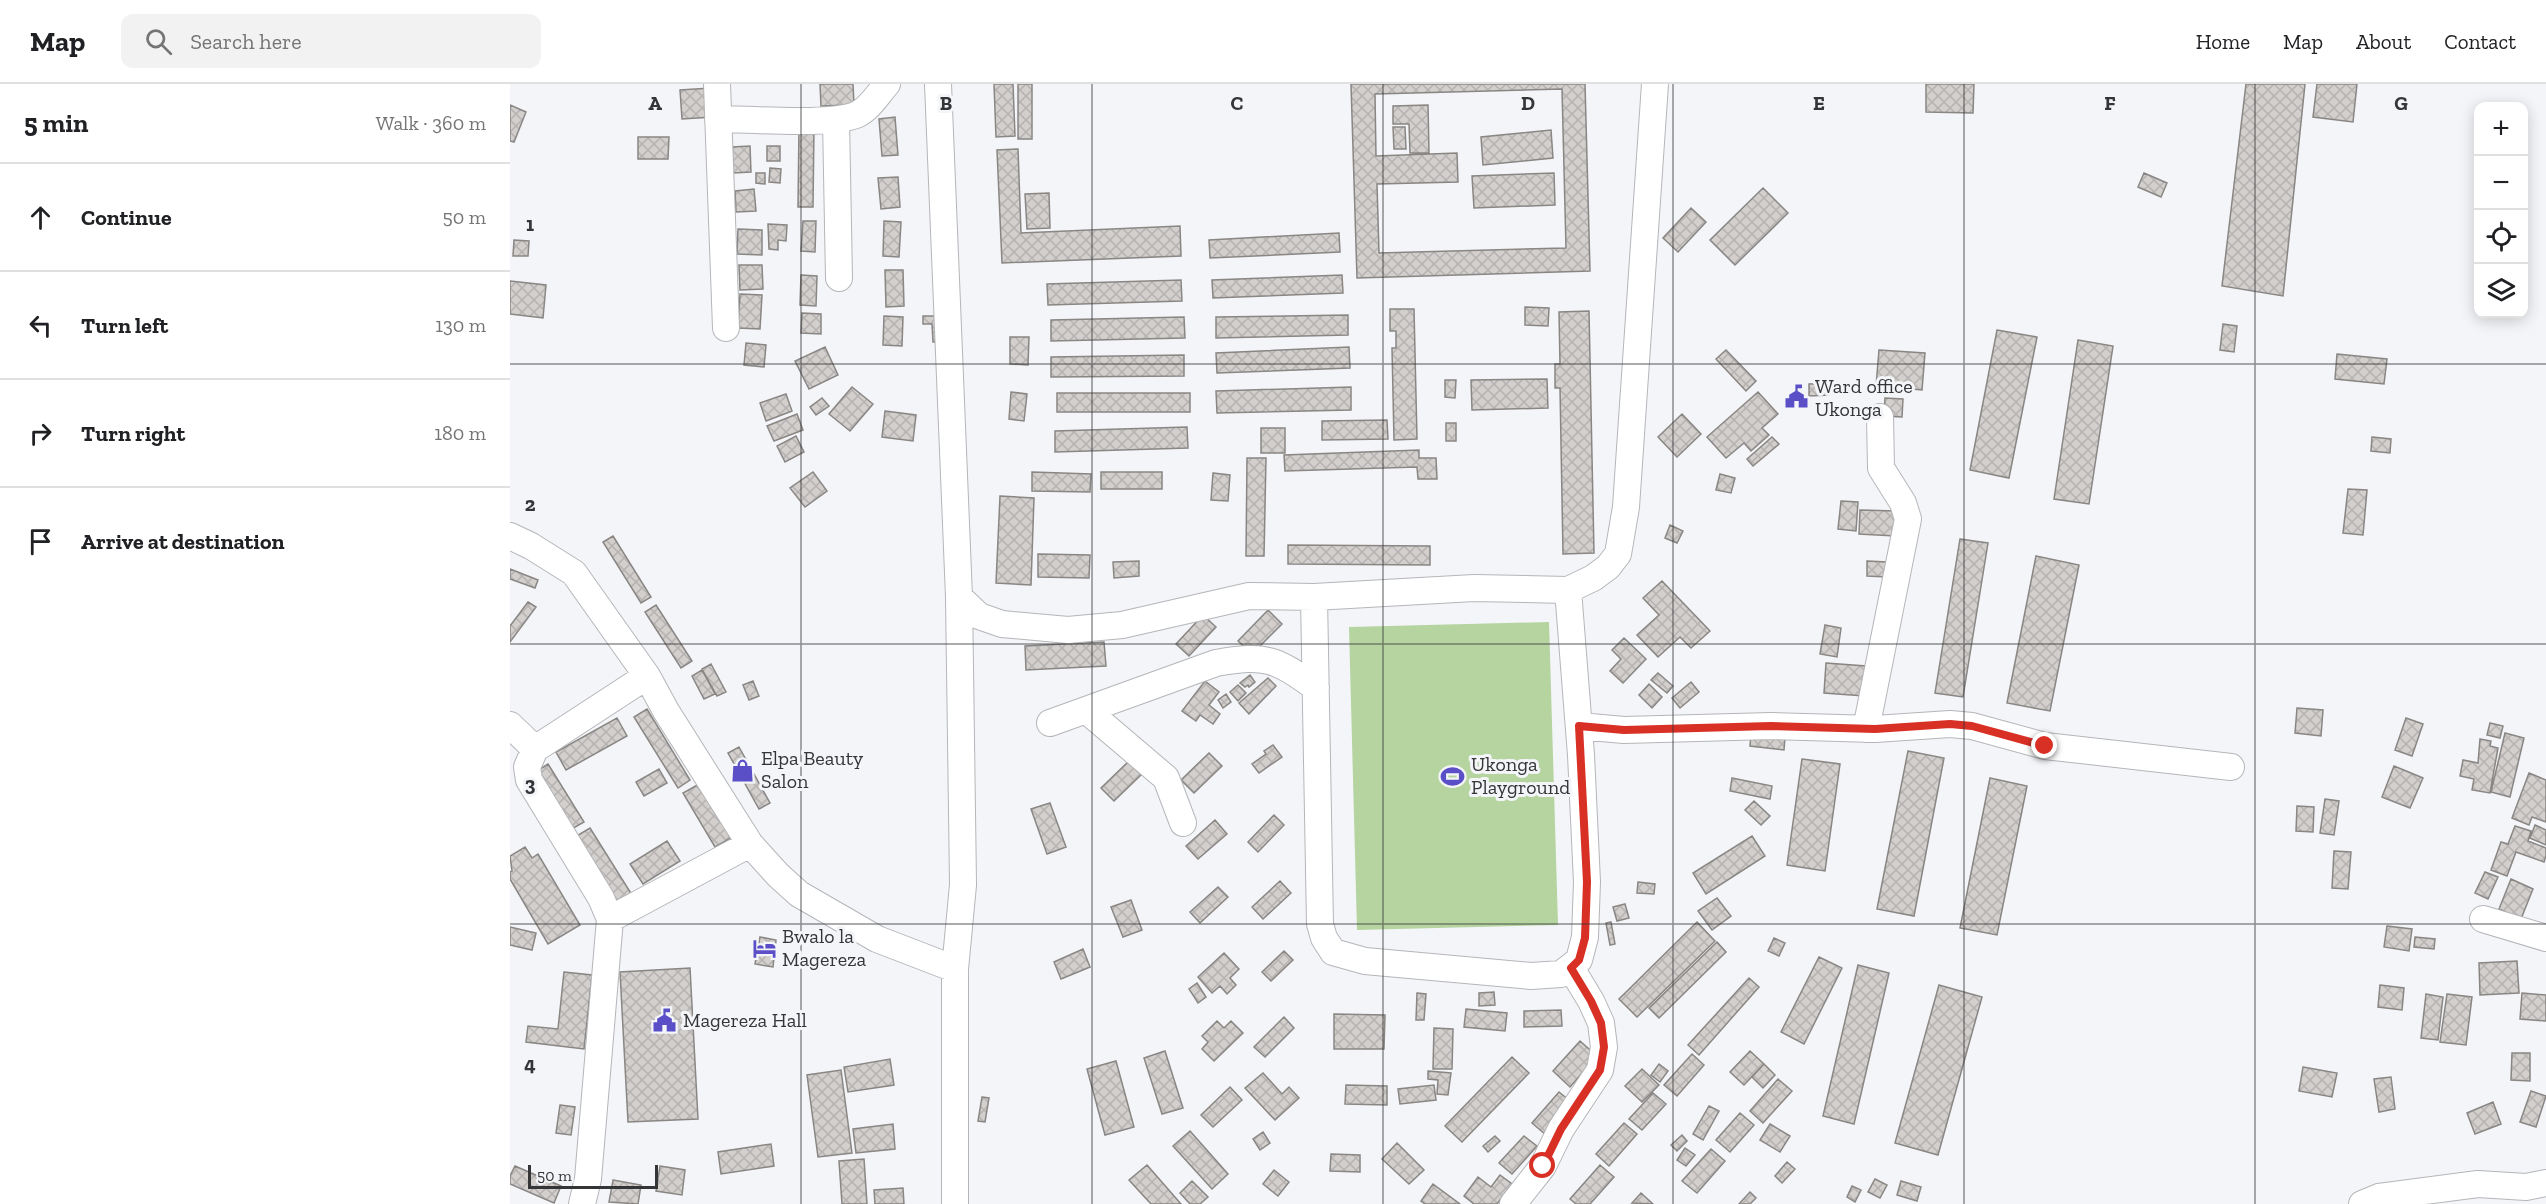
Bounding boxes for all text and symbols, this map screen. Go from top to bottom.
search box [121,14,541,68]
text: Map [30,25,85,58]
icon: search [142,25,175,58]
text: Search here [190,28,302,55]
text: Home [2196,29,2250,54]
text: Map [2283,29,2323,54]
text: About [2356,29,2411,54]
text: Contact [2444,29,2516,54]
text: A [648,91,662,115]
text: B [940,91,952,115]
text: C [1231,91,1244,115]
text: D [1521,91,1535,115]
text: E [1813,91,1825,115]
text: F [2104,91,2116,115]
text: G [2394,91,2408,115]
map controls [2474,102,2528,318]
button: + [2474,102,2528,156]
text: 5 min [24,107,88,139]
text: Walk · 360 m [376,111,486,135]
button: − [2474,156,2528,210]
icon: ahead [24,201,57,234]
text: Continue [81,204,172,231]
text: 50 m [442,205,486,229]
button: locate [2474,210,2528,264]
text: 1 [526,212,534,236]
button: layers [2474,264,2528,318]
icon: left [24,309,57,342]
text: Turn left [81,312,168,339]
text: 130 m [435,313,486,337]
place label: Ward office Ukonga [1815,374,1913,421]
public building icon: Ward office Ukonga [1784,384,1810,410]
icon: right [24,417,57,450]
text: Turn right [81,420,185,447]
text: 180 m [434,421,486,445]
text: 2 [525,492,536,516]
icon: arrive [24,525,57,558]
text: Arrive at destination [81,528,284,555]
route end [2031,732,2057,758]
place label: Elpa Beauty Salon [761,746,864,793]
place label: Ukonga Playground [1471,752,1570,799]
shop icon: Elpa Beauty Salon [730,757,756,783]
sports icon: Ukonga Playground [1440,763,1466,789]
text: 3 [525,772,536,796]
place label: Bwalo la Magereza [782,924,867,971]
hotel icon: Bwalo la Magereza [751,935,777,961]
public building icon: Magereza Hall [652,1007,678,1033]
place label: Magereza Hall [683,1008,807,1032]
text: 4 [524,1052,536,1076]
route start [1529,1152,1555,1178]
scale bar [528,1162,658,1190]
text: 50 m [537,1166,572,1185]

